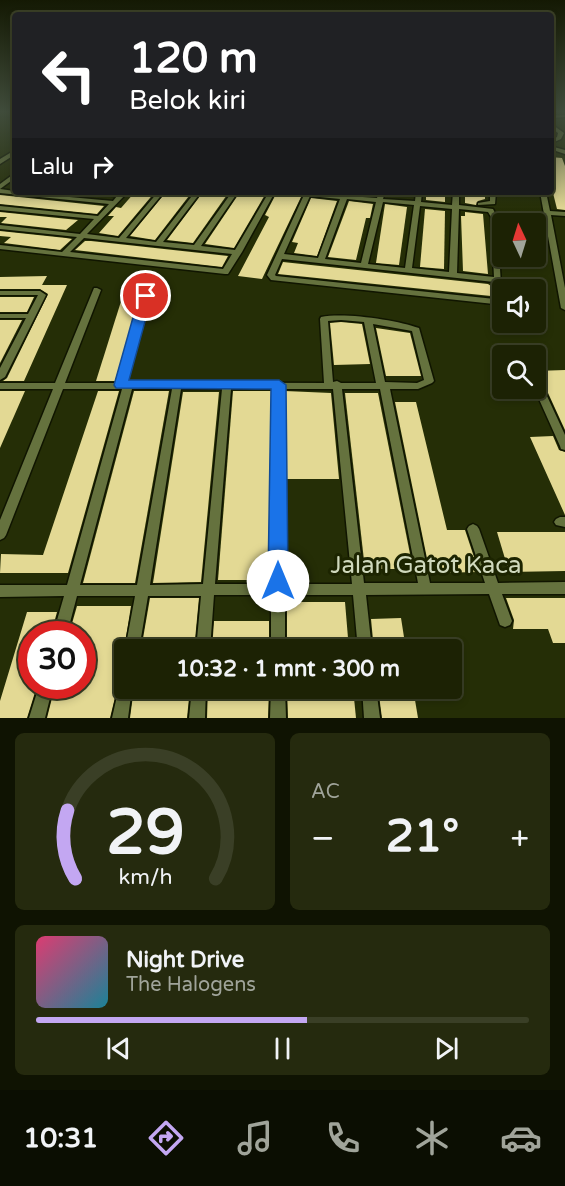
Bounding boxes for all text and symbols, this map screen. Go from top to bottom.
text: 120 m [129,33,258,84]
icon: left [30,36,108,114]
text: Belok kiri [129,84,246,117]
icon: right [86,150,119,183]
text: Lalu [30,154,74,180]
north arrow [492,213,546,267]
map controls [492,213,546,399]
pin [120,270,171,321]
icon: arrive [129,279,162,312]
button: sound [492,279,546,333]
button: search [492,345,546,399]
position arrow [246,549,310,613]
street label: Jalan Gatot Kaca [330,551,522,580]
speed limit sign: 30 [18,621,96,699]
text: 10:32 · 1 mnt · 300 m [176,656,400,682]
text: AC [311,780,340,804]
text: 29 [106,796,184,871]
text: 21° [386,810,459,864]
text: − [311,819,335,858]
text: + [510,819,529,858]
text: km/h [118,864,172,890]
text: Night Drive [126,947,244,973]
text: The Halogens [126,973,256,997]
icon: previous [102,1032,135,1065]
icon: pause [266,1032,299,1065]
icon: next [430,1032,463,1065]
icon: directions [145,1117,187,1159]
icon: music [234,1117,276,1159]
icon: phone [322,1117,364,1159]
icon: climate [411,1117,453,1159]
icon: car [500,1117,542,1159]
text: 10:31 [23,1122,98,1155]

